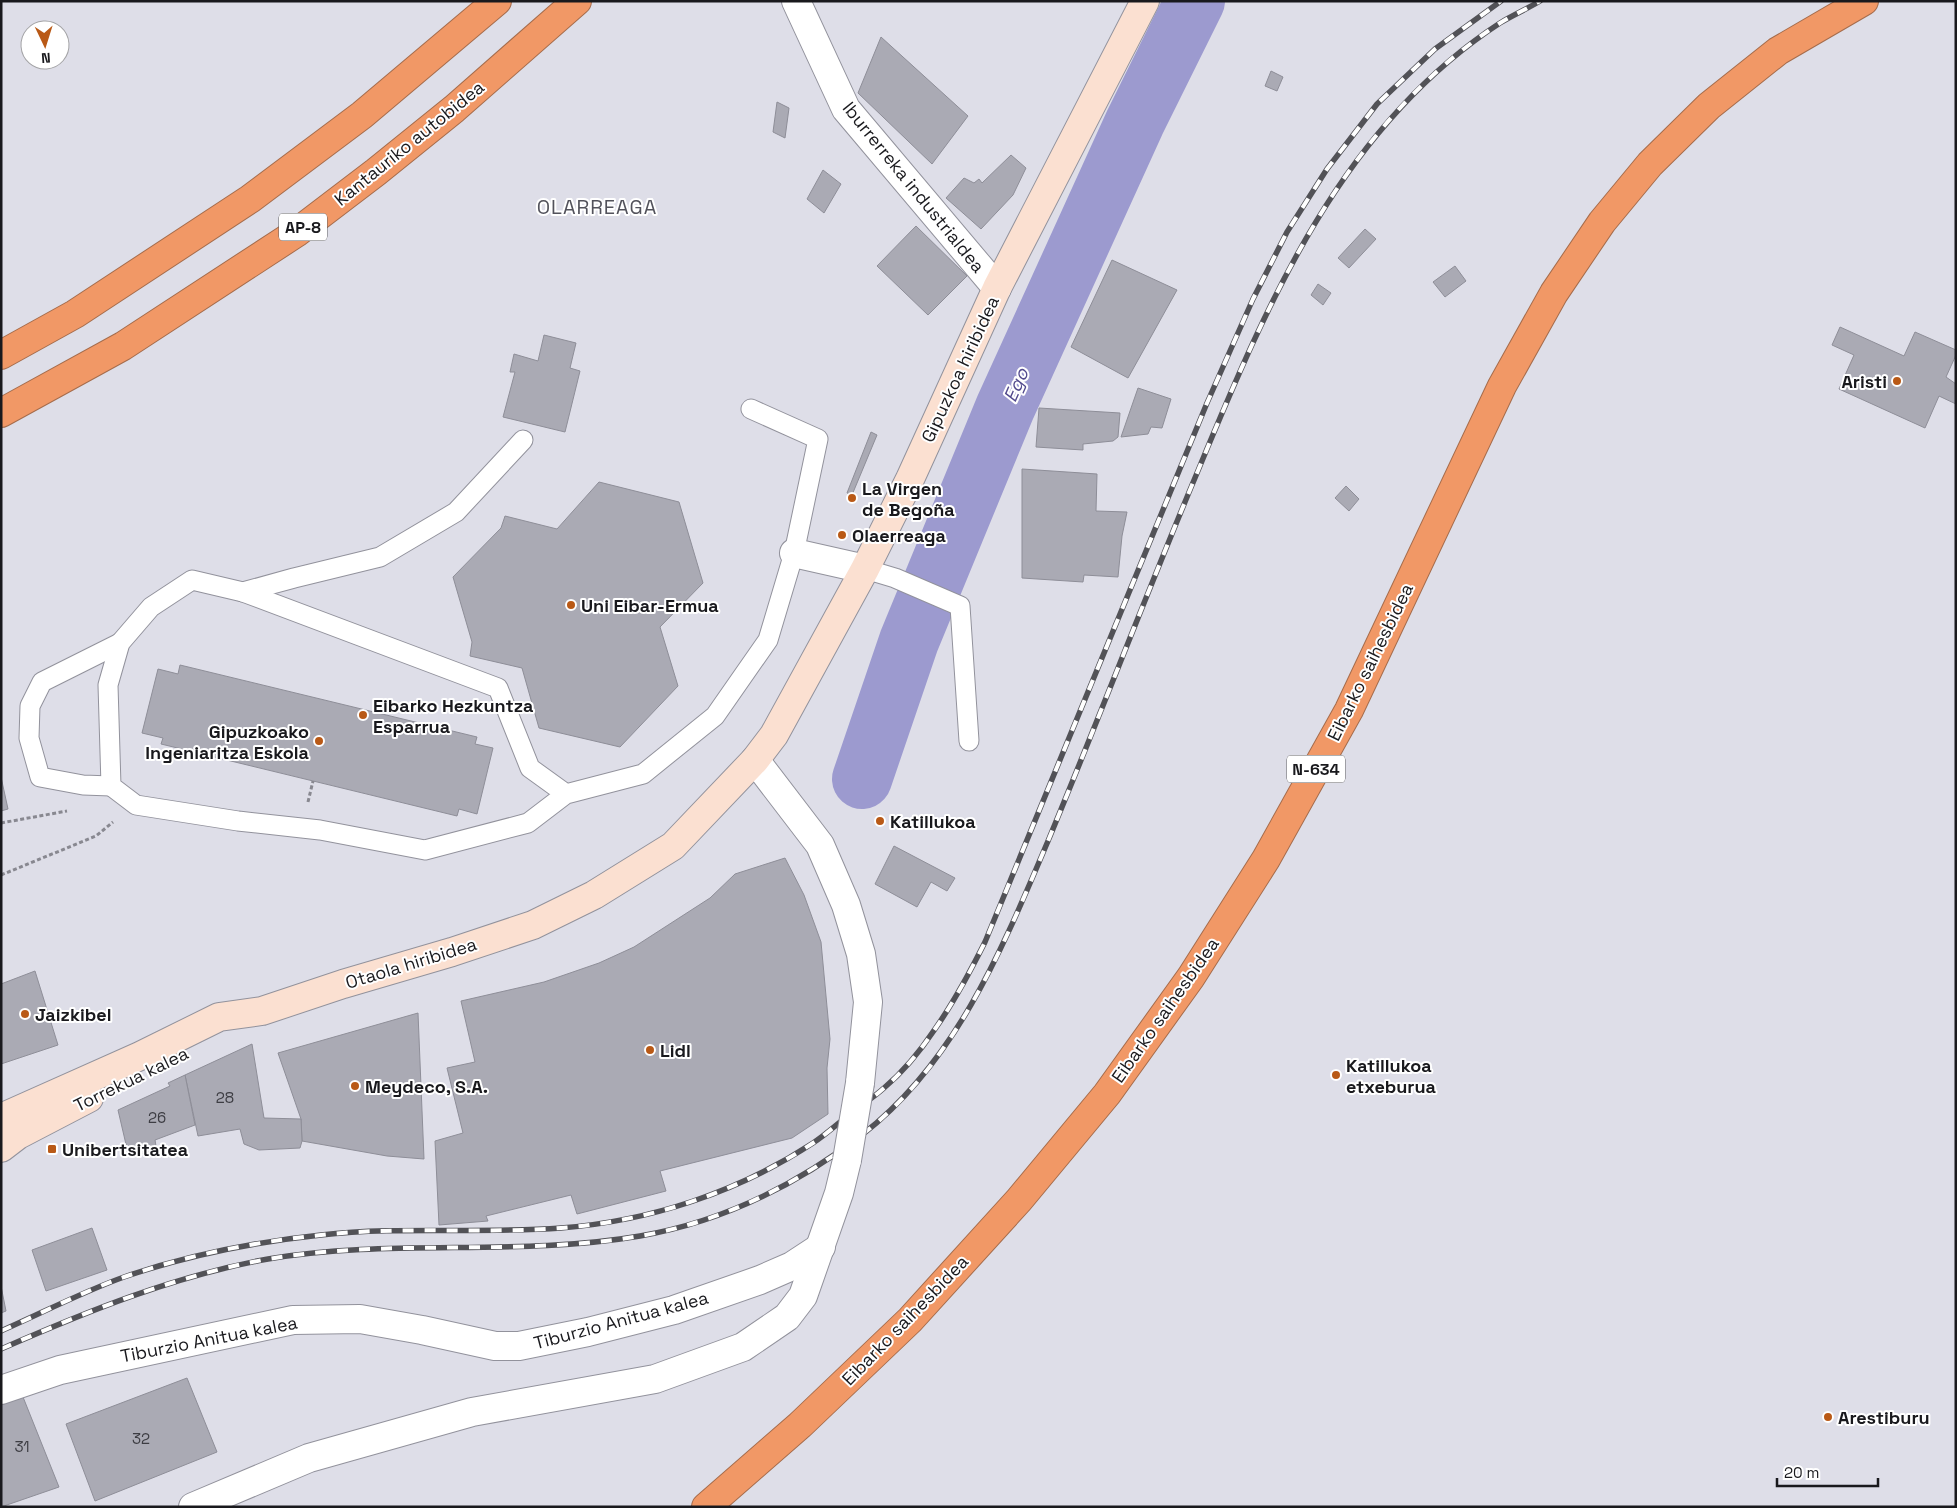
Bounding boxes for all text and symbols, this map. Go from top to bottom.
north arrow [20,20,70,70]
text: N [41,49,51,67]
street label: Kantauriko autobidea [329,75,489,211]
street label: Iburrerreka industrialdea [838,97,990,277]
district label: OLARREAGA [537,194,657,220]
road number: AP-8 [279,213,327,240]
street label: Gipuzkoa hiribidea [916,292,1004,446]
water label: Ego [998,363,1035,406]
place label: Aristi [1841,370,1887,393]
marker: Aristi [1891,375,1903,387]
place label: La Virgen de Begoña [862,477,955,521]
marker: La Virgen de Begoña [846,492,858,504]
place label: Olaerreaga [852,524,947,547]
marker: Olaerreaga [836,529,848,541]
street label: Eibarko saihesbidea [1322,580,1418,744]
place label: Uni Eibar-Ermua [581,594,719,617]
marker: Uni Eibar-Ermua [565,599,577,611]
place label: Eibarko Hezkuntza Esparrua [373,694,534,738]
marker: Eibarko Hezkuntza Esparrua [357,709,369,721]
place label: Gipuzkoako Ingeniaritza Eskola [145,720,310,764]
marker: Gipuzkoako Ingeniaritza Eskola [313,735,325,747]
road number: N-634 [1287,756,1345,782]
place label: Katillukoa [890,810,976,833]
marker: Katillukoa [874,815,886,827]
street label: Otaola hiribidea [343,932,479,994]
street label: Eibarko saihesbidea [1106,933,1224,1087]
place label: Jaizkibel [35,1003,111,1026]
marker: Jaizkibel [19,1008,31,1020]
place label: Lidl [660,1039,691,1062]
street label: Torrekua kalea [70,1041,192,1117]
marker: Lidl [644,1044,656,1056]
place label: Katillukoa etxeburua [1346,1054,1437,1098]
marker: Katillukoa etxeburua [1330,1069,1342,1081]
place label: Meydeco, S.A. [365,1075,488,1098]
marker: Meydeco, S.A. [349,1080,361,1092]
house number: 28 [216,1088,234,1107]
house number: 26 [148,1108,166,1127]
place label: Unibertsitatea [62,1138,189,1161]
marker: Unibertsitatea [46,1143,58,1155]
street label: Eibarko saihesbidea [837,1250,973,1390]
street label: Tiburzio Anitua kalea [531,1286,711,1354]
street label: Tiburzio Anitua kalea [119,1311,299,1367]
place label: Arestiburu [1838,1406,1930,1429]
marker: Arestiburu [1822,1411,1834,1423]
house number: 32 [132,1429,150,1448]
house number: 31 [14,1437,30,1456]
scale bar [1777,1456,1878,1488]
text: 20 m [1784,1463,1819,1482]

